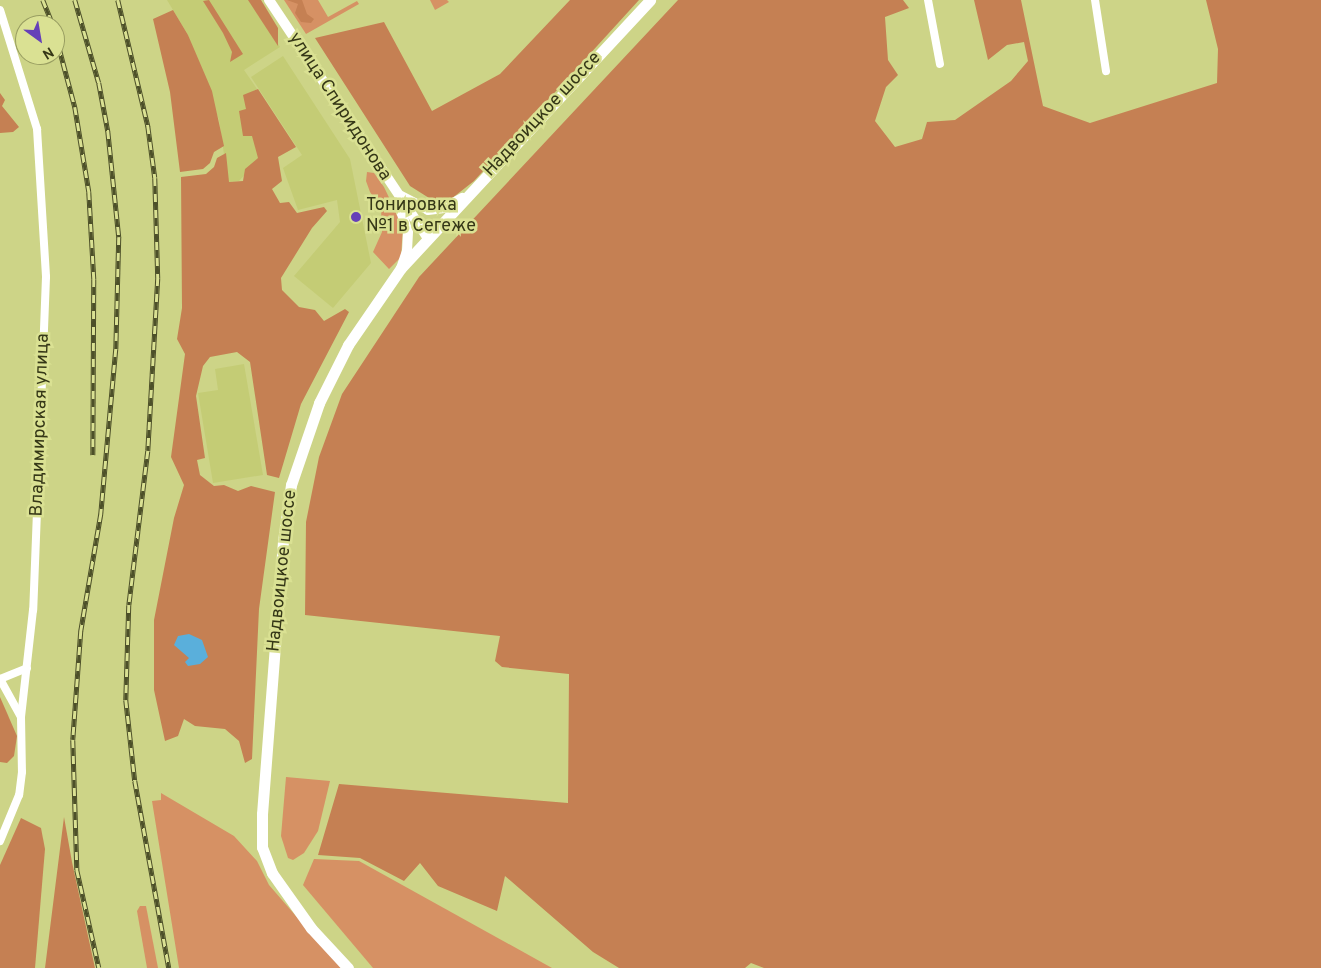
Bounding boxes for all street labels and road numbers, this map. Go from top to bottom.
street label: улица Спиридонова [283,29,395,185]
street label: Надвоицкое шоссе [480,48,606,182]
street label: Владимирская улица [27,333,55,517]
street label: Надвоицкое шоссе [264,489,302,653]

